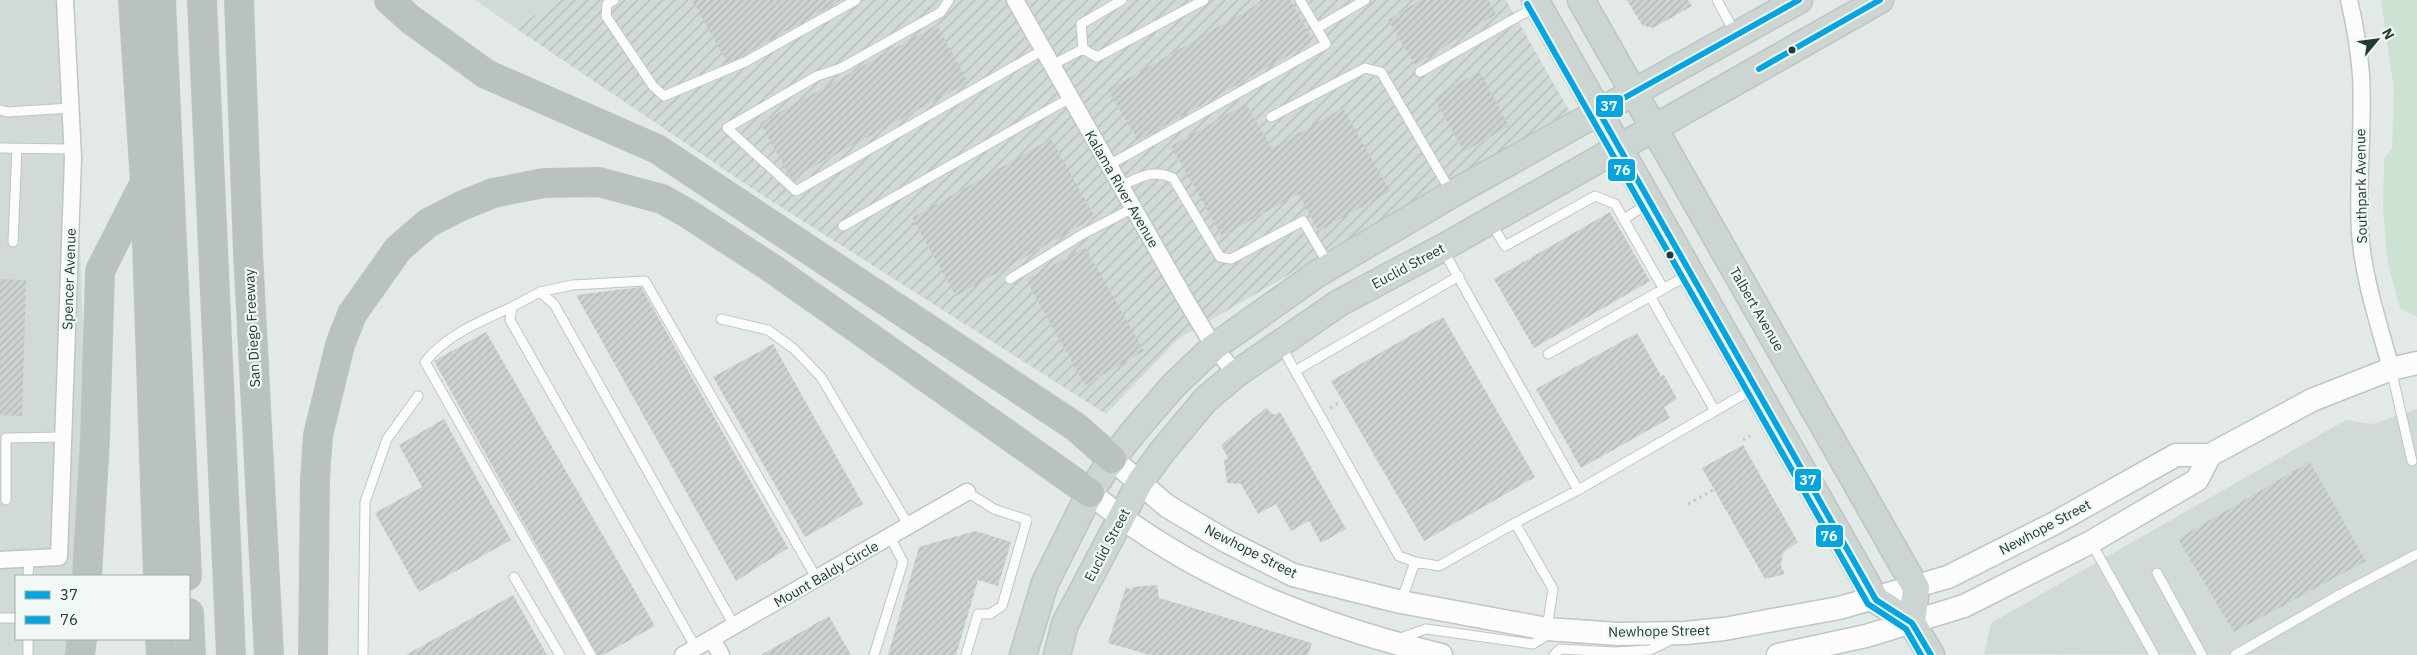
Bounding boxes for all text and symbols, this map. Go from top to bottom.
north arrow [2352,15,2402,65]
text: N [2378,25,2399,42]
unlabelled marker [1787,45,1797,55]
line badge: 37 [1595,94,1624,118]
text: 37 [1601,97,1617,115]
street label: Kalama River Avenue [1081,127,1163,251]
street label: Southpark Avenue [2351,128,2371,244]
line badge: 76 [1607,158,1636,182]
text: 76 [1614,161,1630,179]
street label: Spencer Avenue [58,228,80,330]
street label: Euclid Street [1368,239,1448,293]
unlabelled marker [1665,250,1675,260]
street label: Talbert Avenue [1726,264,1789,355]
street label: San Diego Freeway [240,268,264,388]
line badge: 37 [1794,468,1822,492]
text: 37 [1800,471,1816,489]
street label: Newhope Street [1996,495,2094,559]
street label: Euclid Street [1080,505,1134,585]
street label: Newhope Street [1202,520,1300,582]
line badge: 76 [1815,524,1844,548]
text: 76 [1821,527,1837,545]
street label: Mount Baldy Circle [770,537,882,611]
legend [15,575,190,640]
text: 37 [60,585,78,604]
text: 76 [60,610,78,629]
street label: Newhope Street [1608,621,1710,641]

